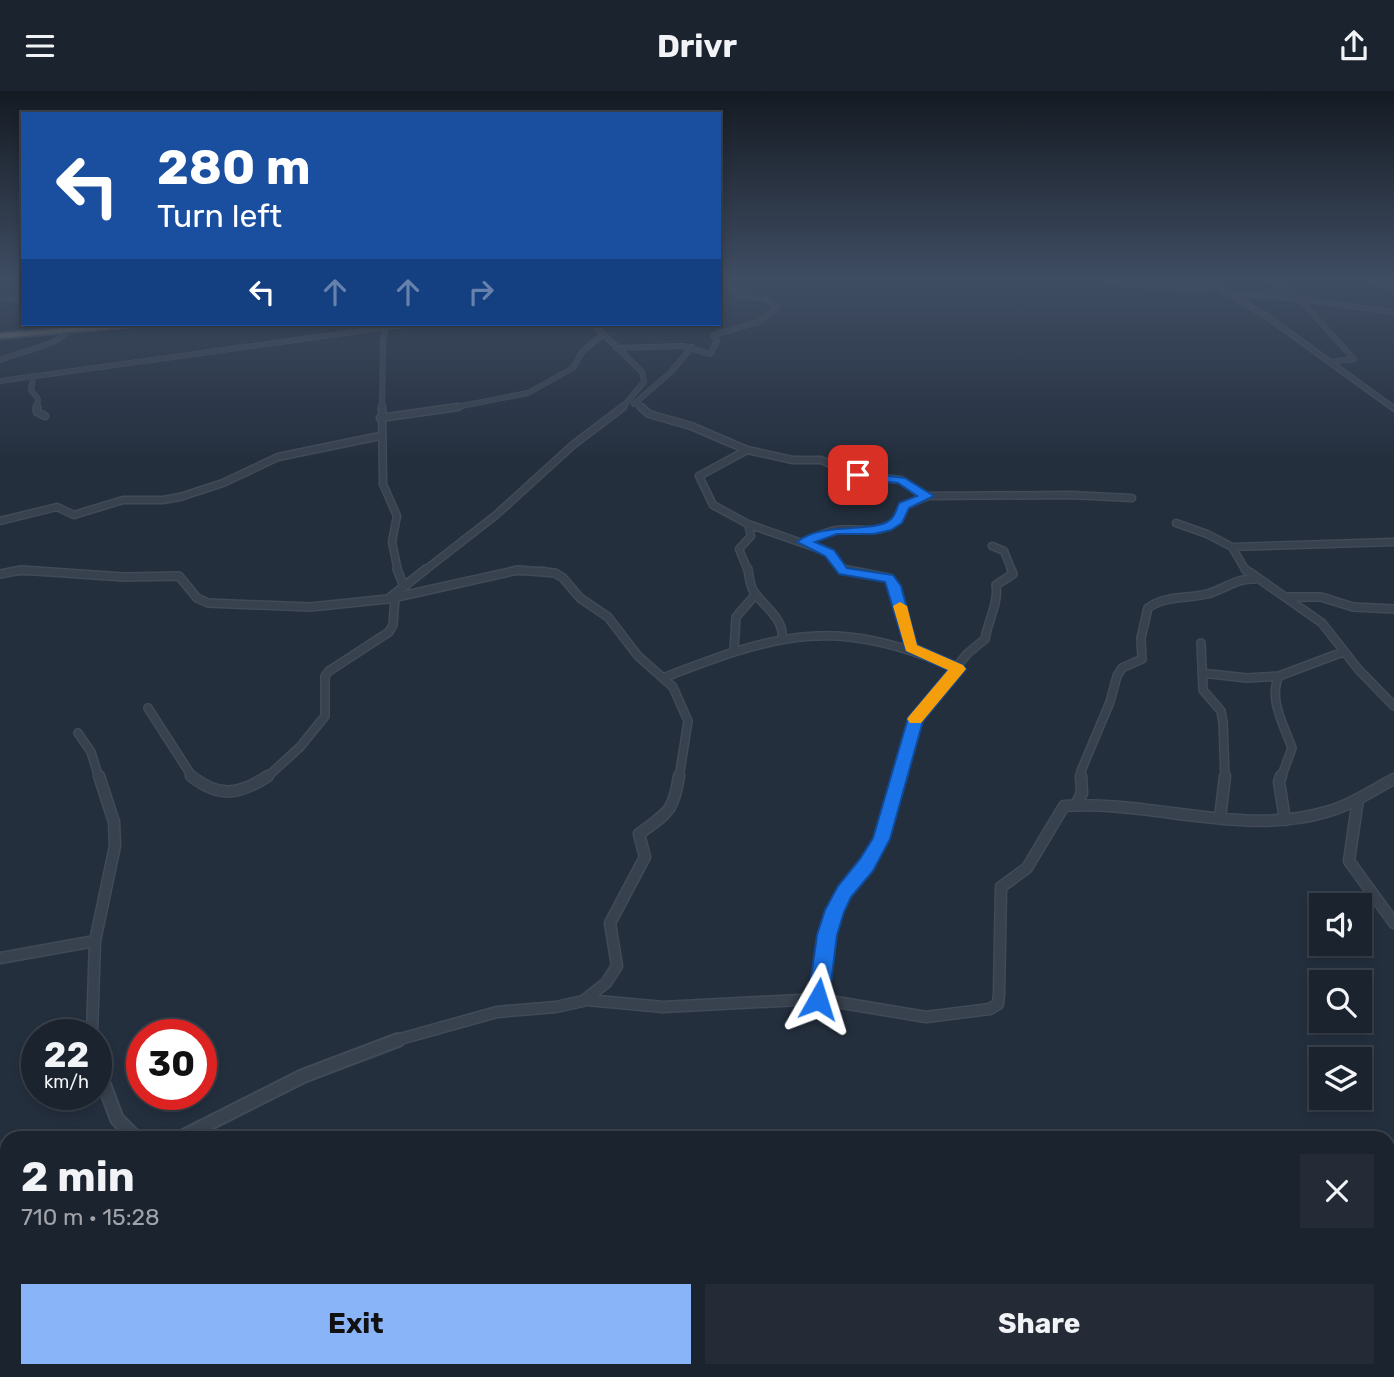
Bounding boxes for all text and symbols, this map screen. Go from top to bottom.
icon: menu [21,27,59,65]
text: Drivr [657,27,737,65]
icon: share [1335,27,1373,65]
text: 280 m [157,138,311,196]
icon: left [42,140,133,231]
text: Turn left [157,197,282,235]
icon: left [243,273,281,311]
icon: ahead [316,273,354,311]
icon: ahead [389,273,427,311]
icon: right [462,273,500,311]
pin [828,445,888,505]
icon: arrive [839,456,877,494]
map controls [1309,893,1372,1110]
button: sound [1309,893,1372,956]
position arrow [781,962,855,1036]
button: search [1309,970,1372,1033]
speed limit sign: 30 [126,1019,217,1110]
text: 22 [44,1034,89,1076]
button: layers [1309,1047,1372,1110]
text: km/h [44,1071,89,1093]
text: 2 min [21,1152,135,1202]
button: close [1300,1154,1374,1228]
text: 710 m · 15:28 [21,1203,160,1231]
button: Exit [21,1284,691,1364]
button: Share [705,1284,1374,1364]

